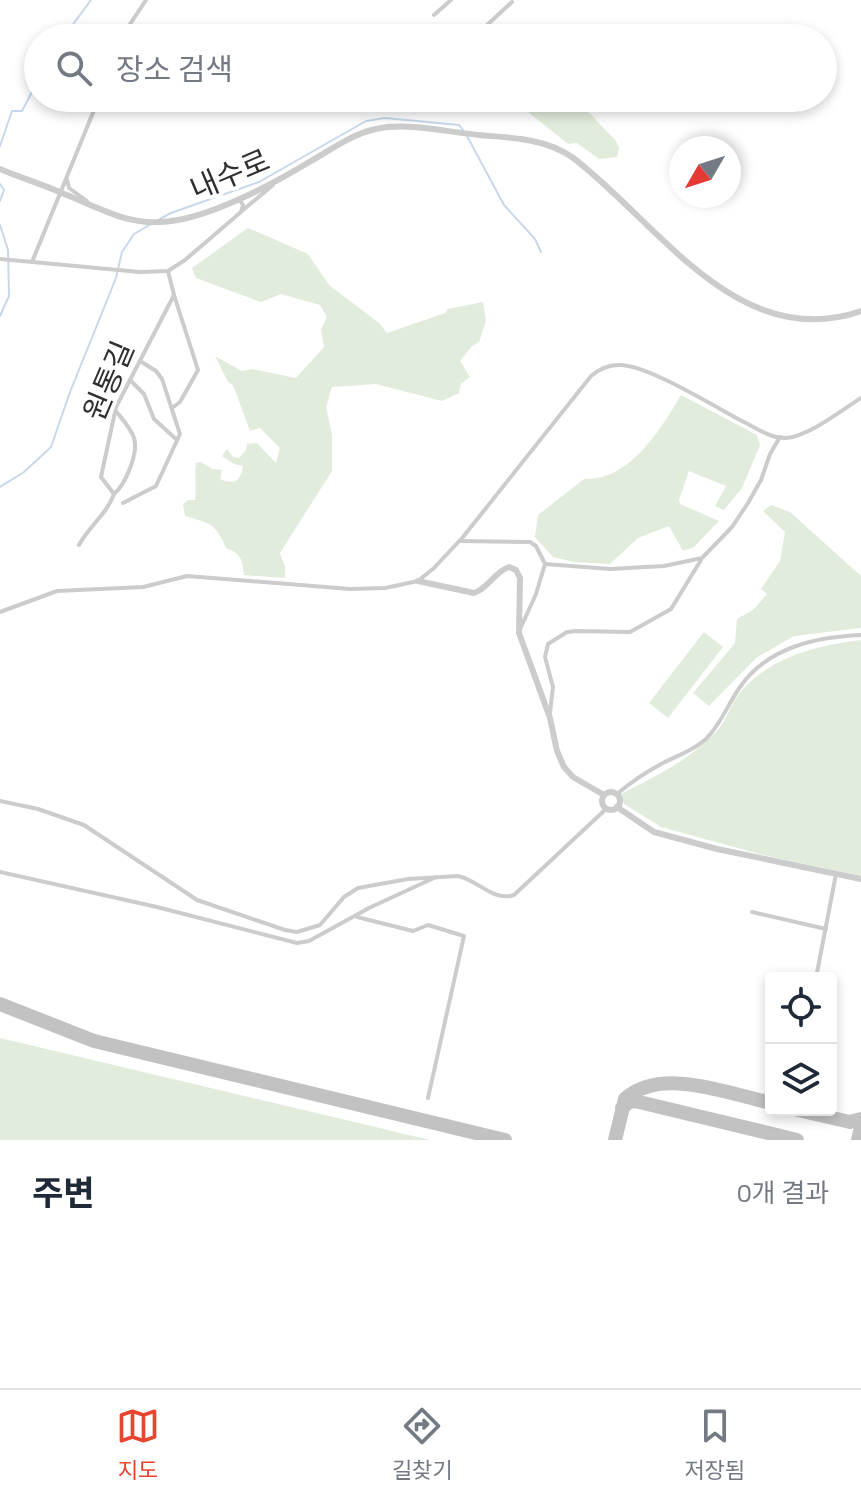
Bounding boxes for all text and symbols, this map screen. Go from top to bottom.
search box [24,24,837,112]
icon: search [52,46,96,90]
text: 장소 검색 [116,46,233,92]
north arrow [669,136,741,208]
street label: 내수로 [183,137,277,211]
street label: 원통길 [71,334,145,428]
map controls [765,972,837,1116]
button: locate [765,972,837,1044]
button: layers [765,1044,837,1116]
text: 주변 [32,1166,95,1218]
text: 0개 결과 [737,1173,829,1212]
tab: 지도 [116,1404,160,1487]
tab: 길찾기 [392,1404,453,1487]
tab: 저장됨 [684,1404,745,1487]

